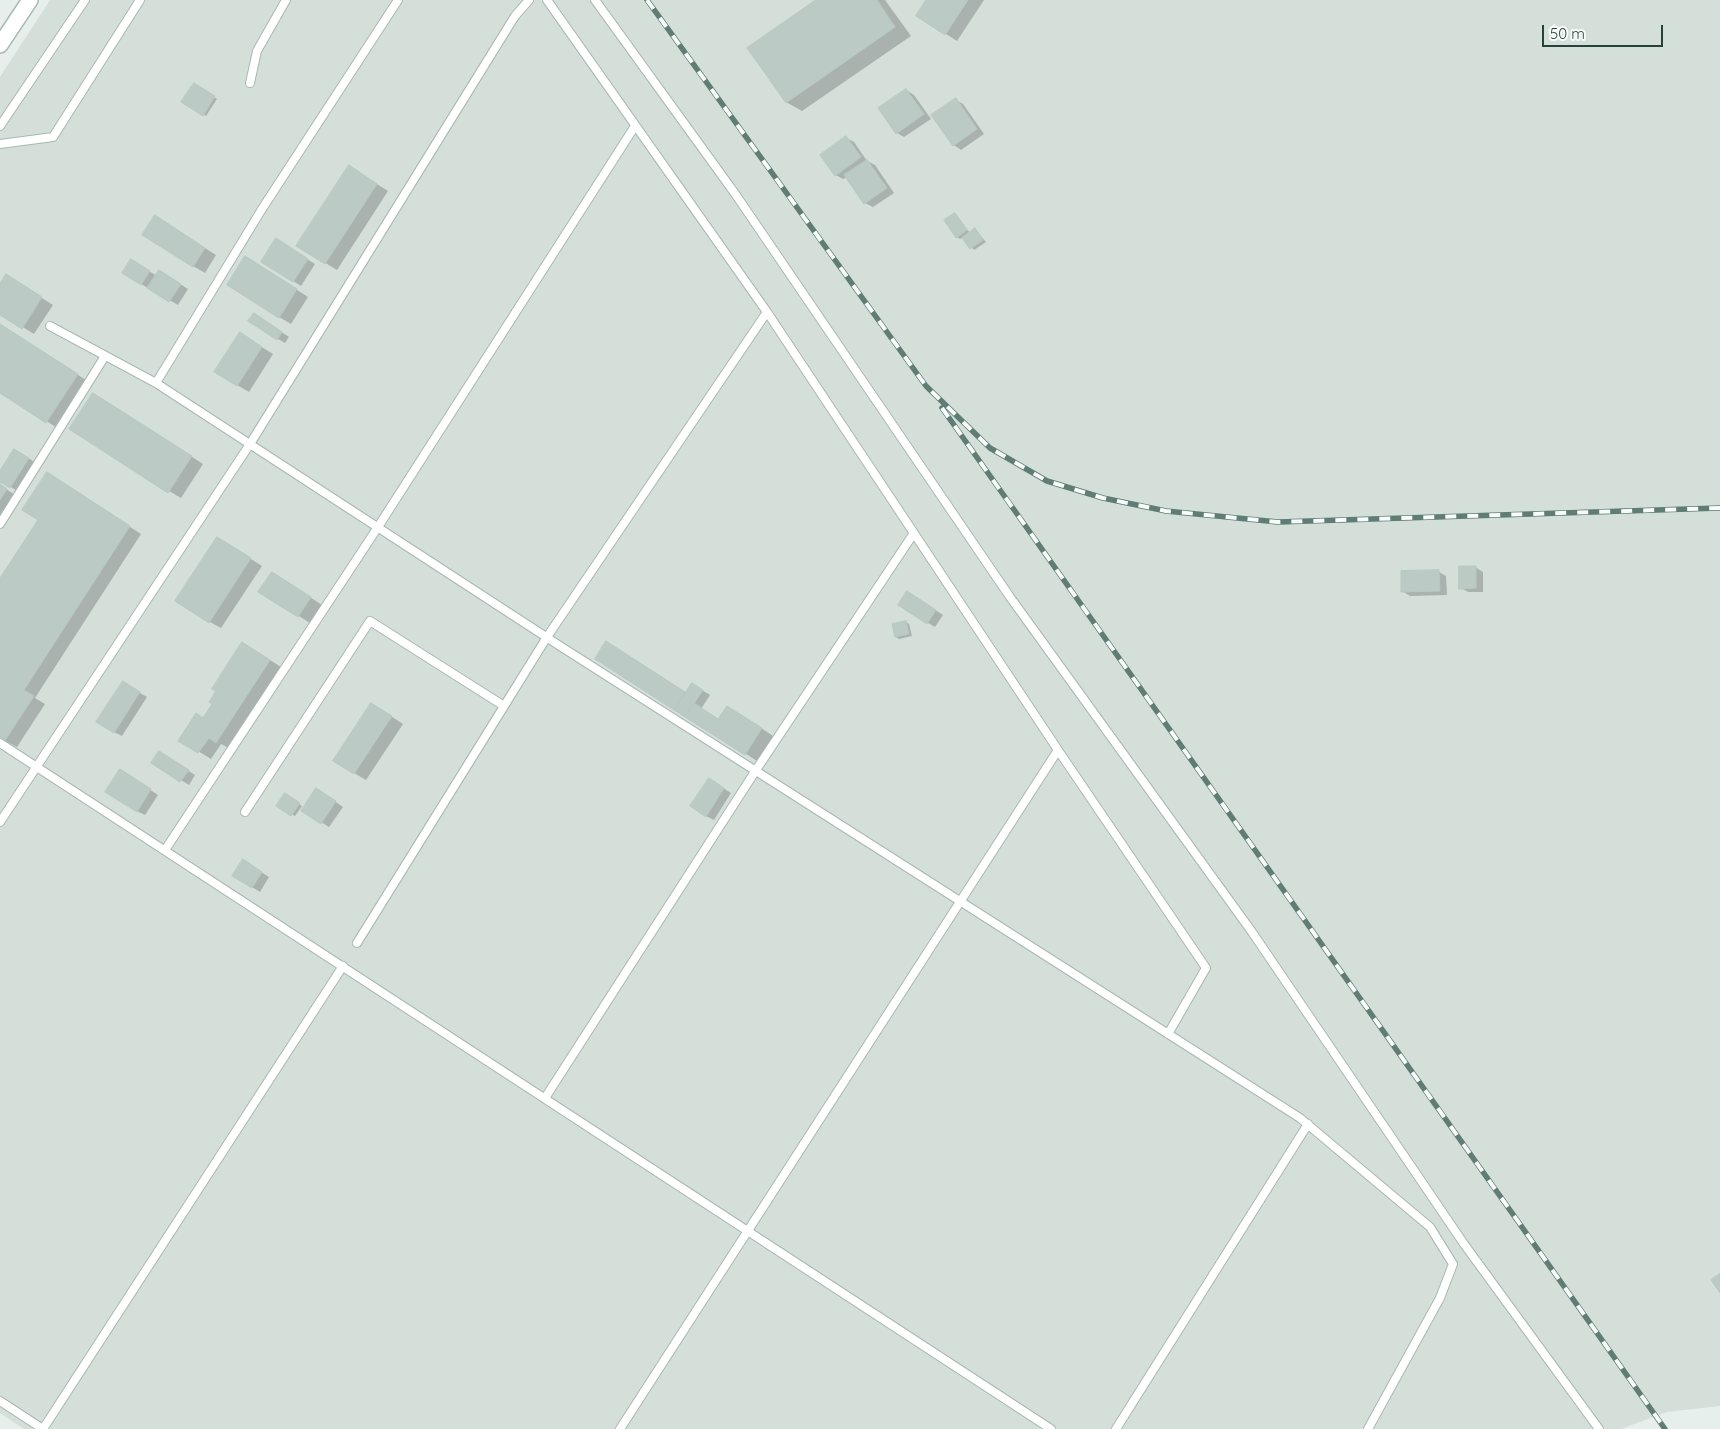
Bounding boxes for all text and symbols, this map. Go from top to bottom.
scale bar [1545,15,1666,47]
text: 50 m [1550,24,1585,43]

